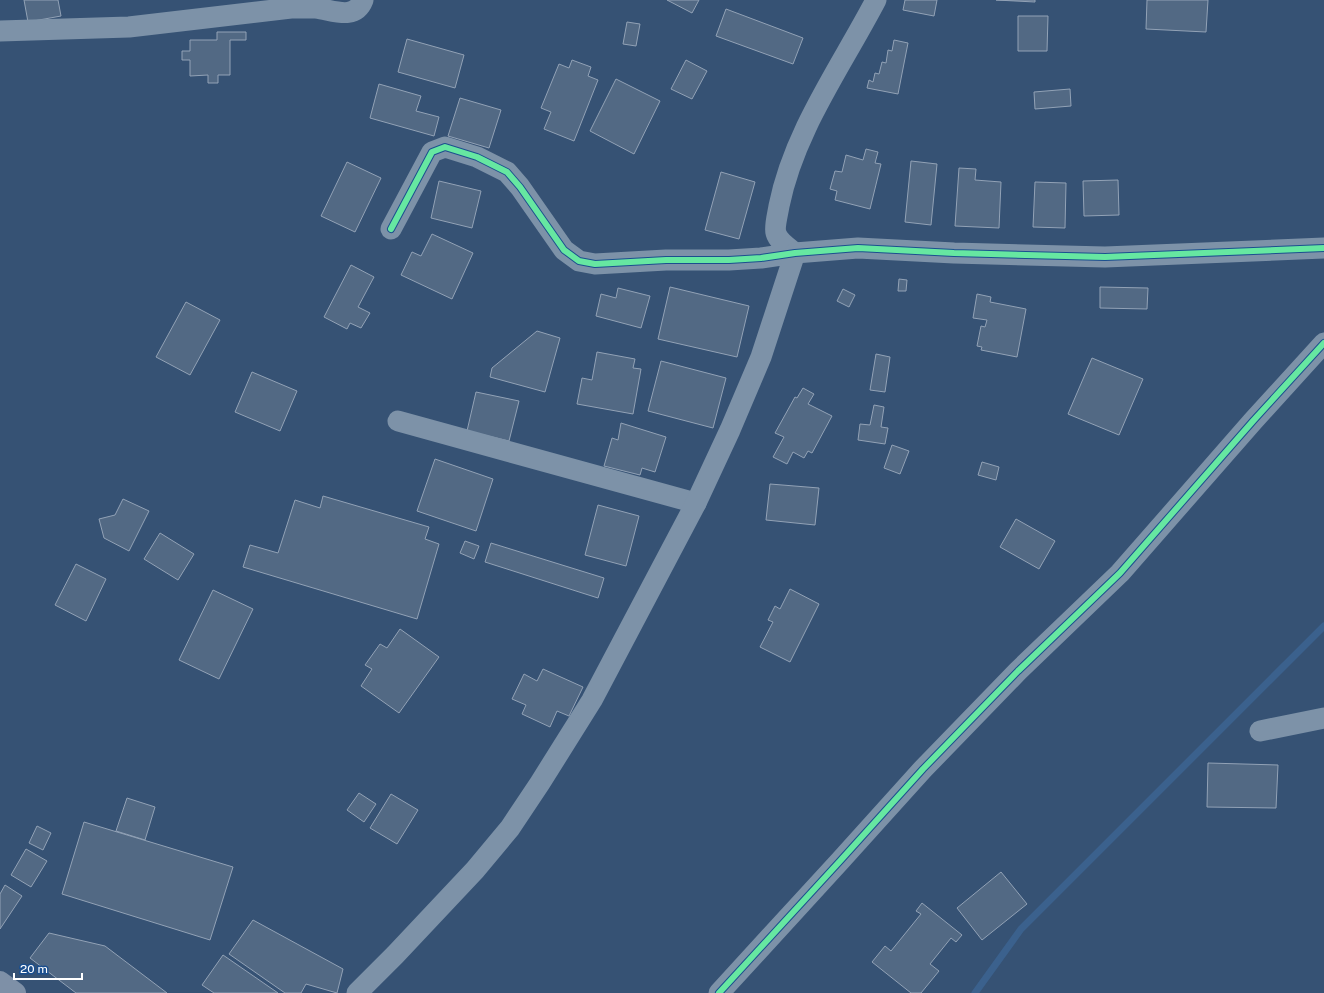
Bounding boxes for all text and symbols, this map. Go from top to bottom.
scale bar [14,955,82,981]
text: 20 m [20,962,48,976]

